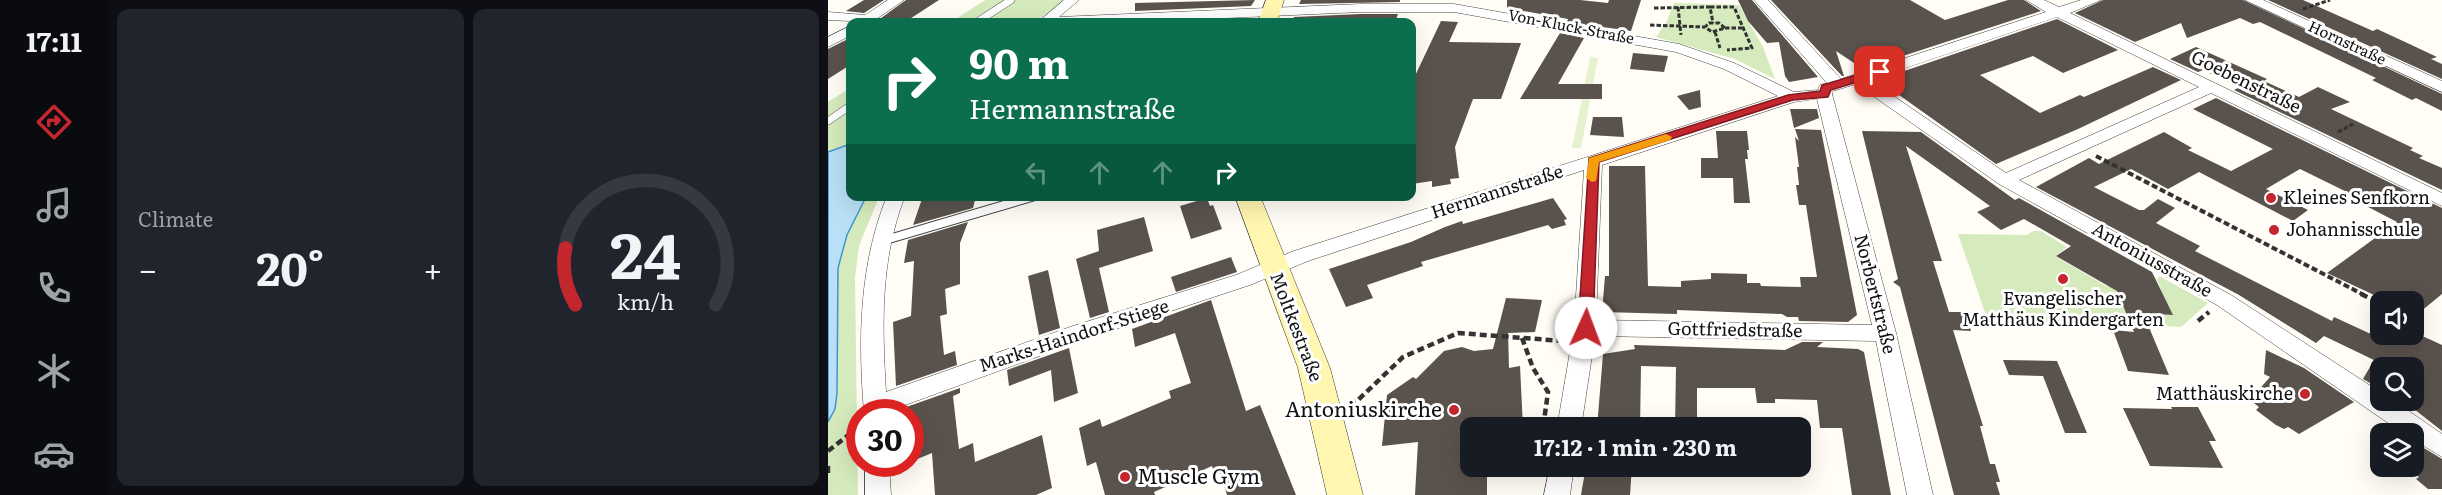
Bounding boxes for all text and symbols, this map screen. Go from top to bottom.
street label: Von-Kluck-Straße [1506,2,1636,49]
street label: Hornstraße [2305,14,2390,70]
text: 17:11 [26,20,82,60]
text: 90 m [969,30,1069,92]
icon: right [870,42,948,120]
street label: Goebenstraße [2187,42,2306,119]
pin [1854,46,1905,97]
icon: arrive [1863,55,1896,88]
text: Hermannstraße [969,87,1175,127]
icon: directions [33,101,75,143]
icon: left [1020,156,1053,189]
icon: ahead [1083,156,1116,189]
icon: ahead [1146,156,1179,189]
icon: right [1209,156,1242,189]
street label: Hermannstraße [1427,156,1566,225]
place label: Kleines Senfkorn [2283,183,2430,210]
icon: music [33,184,75,226]
marker: Kleines Senfkorn [2264,191,2278,205]
text: Climate [138,203,213,233]
text: 24 [610,206,681,298]
street label: Antoniusstraße [2088,214,2218,303]
place label: Johannisschule [2286,215,2420,242]
marker: Johannisschule [2267,223,2281,237]
street label: Norbertstraße [1849,231,1904,356]
text: 20° [256,233,324,300]
text: − [138,243,157,292]
text: + [423,243,442,292]
icon: phone [33,267,75,309]
street label: Moltkestraße [1264,268,1331,385]
marker: Evangelischer Matthäus Kindergarten [2056,272,2070,286]
place label: Evangelischer Matthäus Kindergarten [1962,284,2164,332]
text: km/h [617,285,674,317]
street label: Marks-Haindorf-Stiege [975,291,1172,378]
map controls [2370,291,2424,477]
button: sound [2370,291,2424,345]
position arrow [1554,296,1618,360]
street label: Gottfriedstraße [1667,314,1803,343]
icon: climate [33,350,75,392]
button: search [2370,357,2424,411]
place label: Matthäuskirche [2156,379,2293,406]
marker: Matthäuskirche [2298,387,2312,401]
place label: Antoniuskirche [1285,392,1442,423]
speed limit sign: 30 [846,399,924,477]
marker: Antoniuskirche [1447,403,1461,417]
button: layers [2370,423,2424,477]
text: 17:12 · 1 min · 230 m [1534,430,1737,463]
icon: car [33,433,75,475]
place label: Muscle Gym [1137,459,1260,490]
marker: Muscle Gym [1118,470,1132,484]

